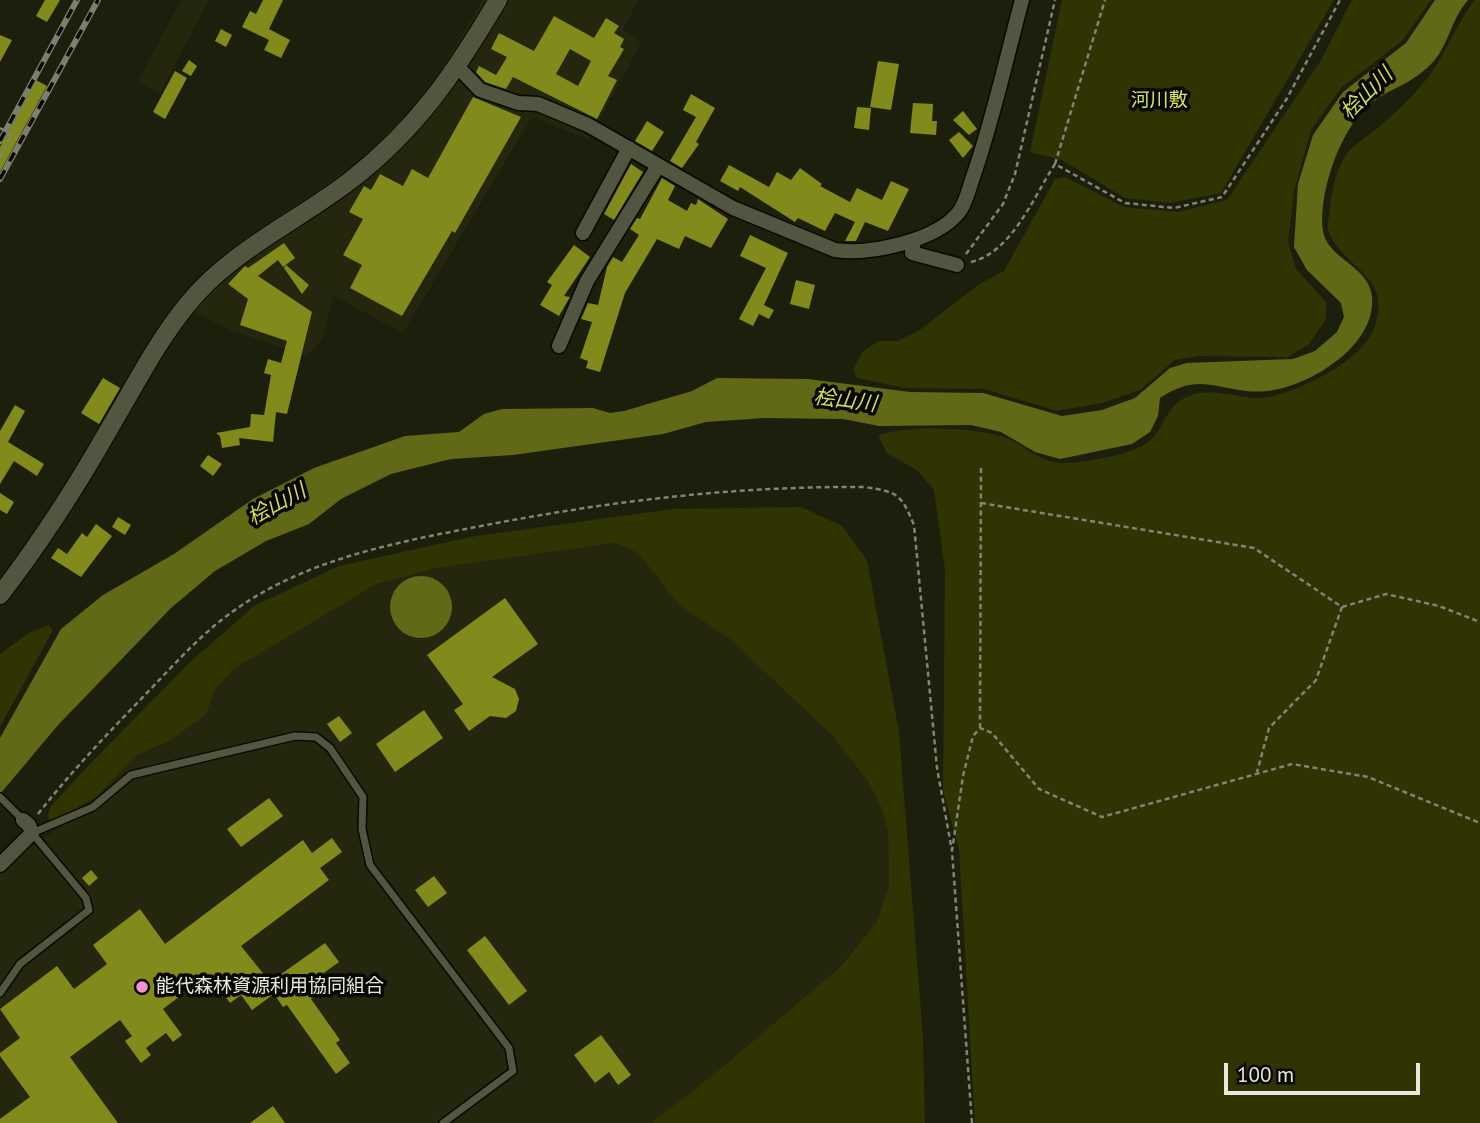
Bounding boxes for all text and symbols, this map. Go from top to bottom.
water label: 桧山川 [1336,63,1398,125]
park label: 河川敷 [1131,90,1187,112]
water label: 桧山川 [812,385,878,417]
water label: 桧山川 [243,479,311,531]
place label: 能代森林資源利用協同組合 [156,976,384,998]
marker: 能代森林資源利用協同組合 [134,979,150,995]
scale bar [1228,1050,1424,1094]
text: 100 m [1237,1061,1294,1088]

